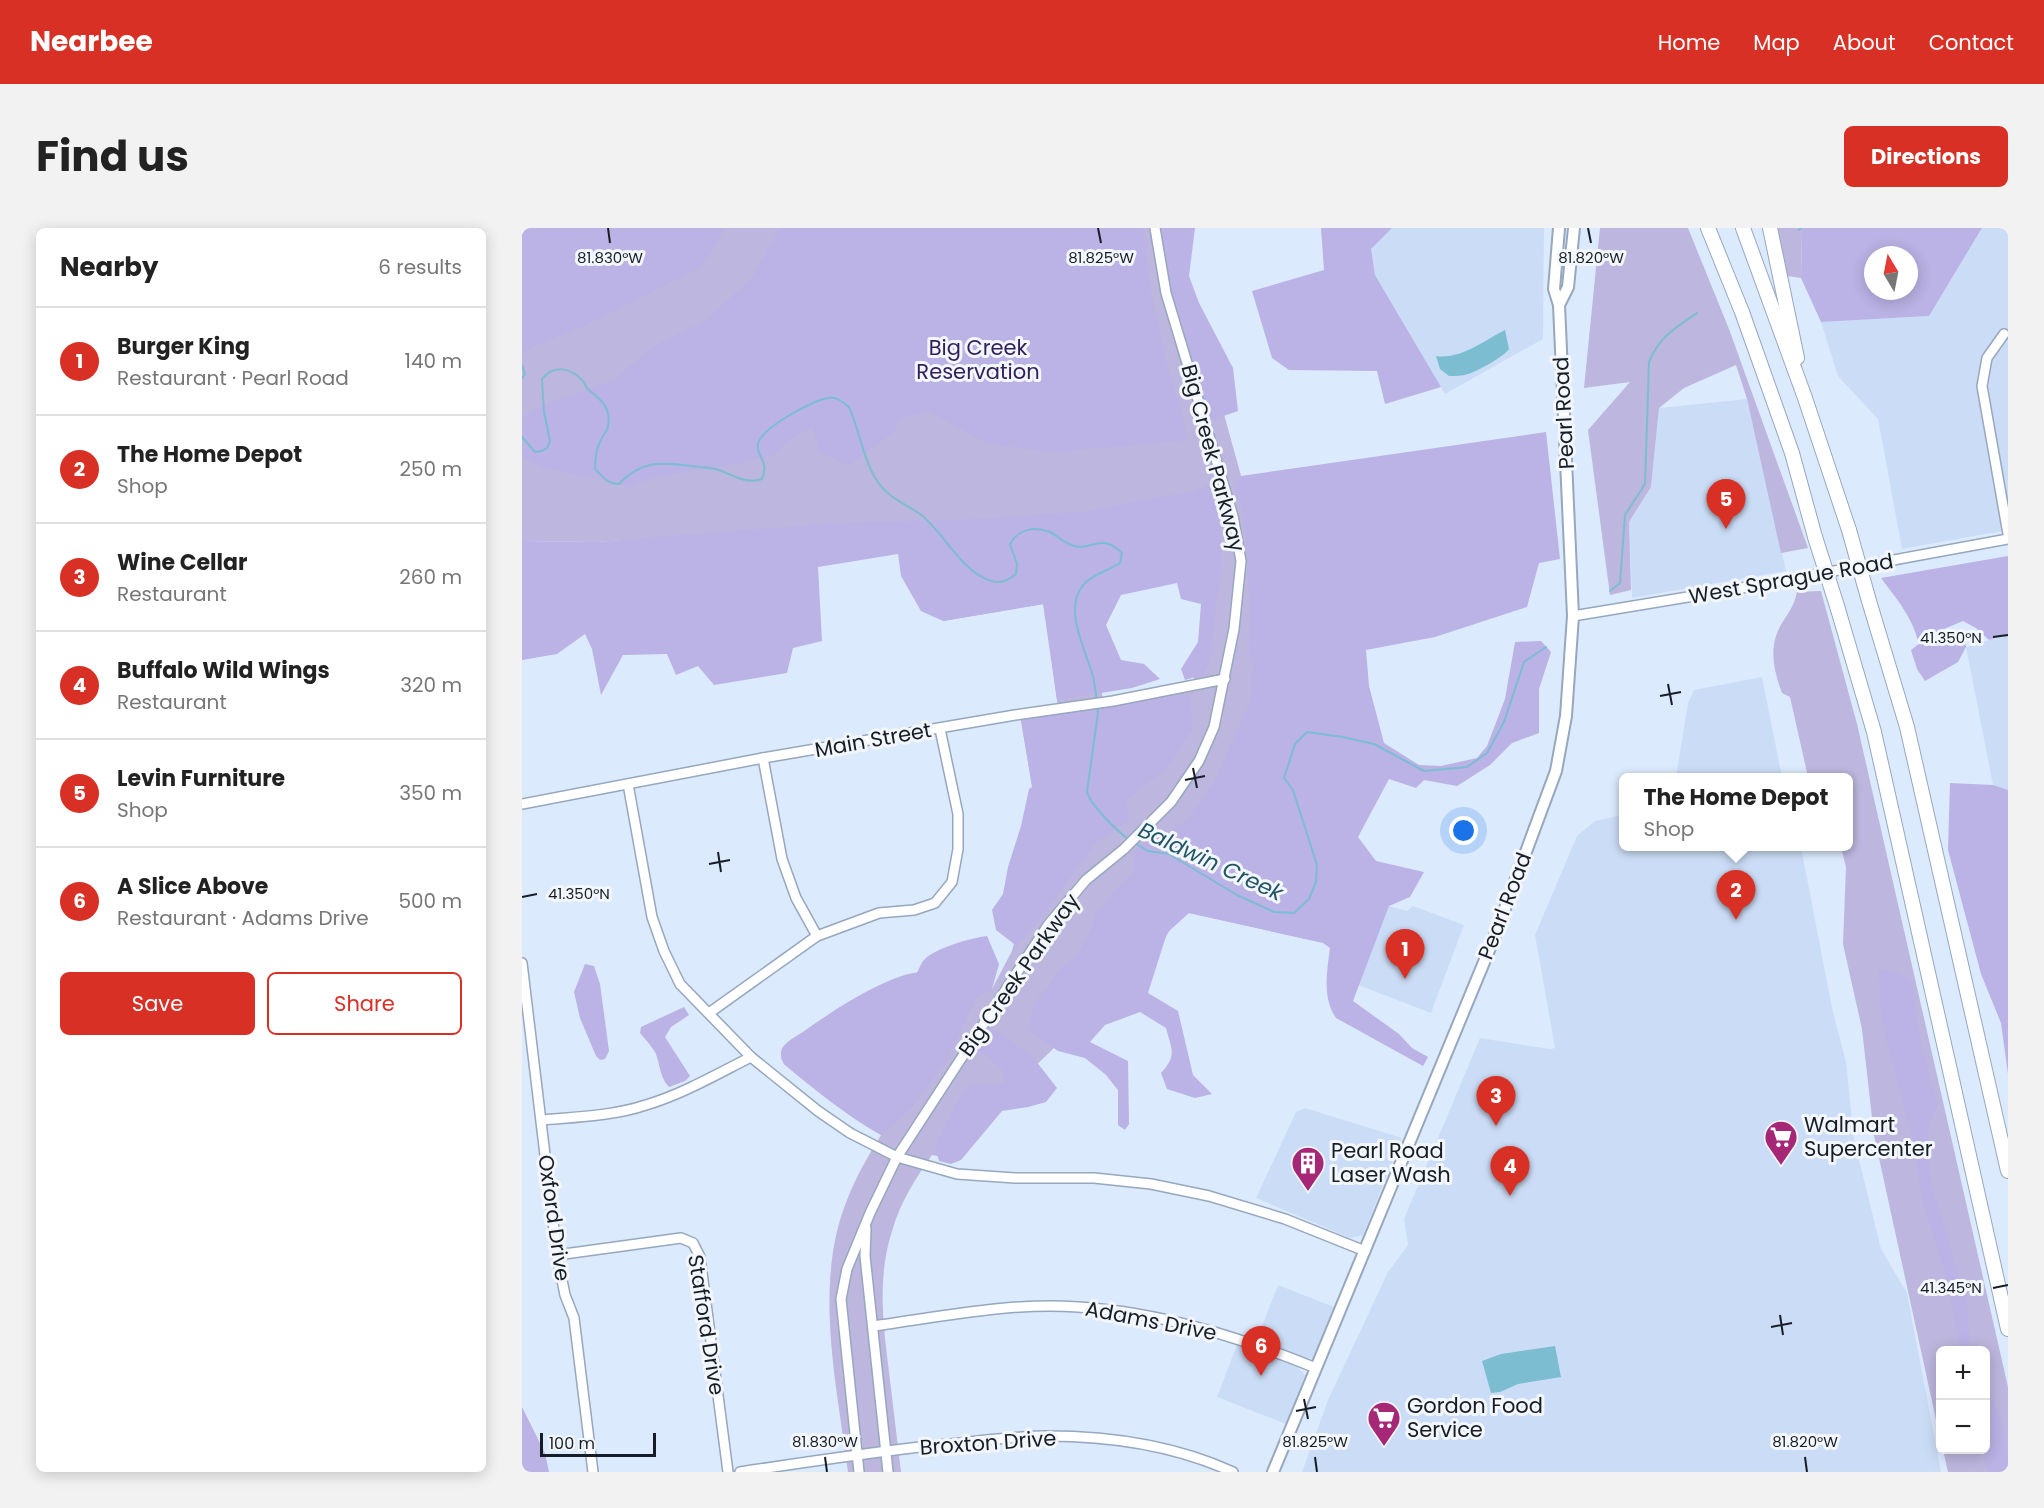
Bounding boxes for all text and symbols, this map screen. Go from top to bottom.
text: Nearbee [30,22,153,61]
text: Home [1658,28,1720,57]
text: Map [1753,28,1800,57]
text: About [1833,28,1896,57]
text: Contact [1929,28,2014,57]
button: Directions [1844,126,2008,187]
text: Find us [36,127,189,186]
north arrow [1864,246,1918,300]
text: 81.830°W [577,247,643,268]
text: 81.825°W [1068,247,1134,268]
text: 81.820°W [1558,247,1624,268]
text: Nearby [60,249,158,285]
text: 6 results [378,253,462,281]
text: Burger King [117,331,250,362]
park label: Big Creek Reservation [916,333,1040,386]
text: 1 [76,347,83,375]
text: 140 m [405,347,462,375]
street label: Pearl Road [1546,356,1581,470]
street label: Big Creek Parkway [1175,361,1252,555]
text: Restaurant · Pearl Road [117,364,349,392]
text: The Home Depot [117,439,302,470]
text: 2 [74,455,85,483]
text: 250 m [399,455,462,483]
text: Shop [117,472,168,500]
pin: 5 [1706,480,1746,529]
street label: West Sprague Road [1686,546,1895,611]
text: Wine Cellar [117,547,247,578]
text: 3 [73,563,86,591]
text: 260 m [399,563,462,591]
text: Restaurant [117,580,227,608]
text: 41.350°N [1920,627,1982,648]
text: Buffalo Wild Wings [117,655,330,686]
text: 4 [73,671,86,699]
text: 320 m [400,671,462,699]
text: Restaurant [117,688,227,716]
street label: Main Street [812,715,934,764]
text: Levin Furniture [117,763,285,794]
popup [1619,773,1853,851]
text: 5 [73,779,86,807]
text: 350 m [399,779,462,807]
text: The Home Depot [1643,782,1829,813]
text: Shop [117,796,168,824]
water label: Baldwin Creek [1133,814,1290,909]
text: Shop [1643,815,1694,843]
your location [1449,816,1478,845]
street label: Pearl Road [1471,848,1538,964]
pin: 2 [1716,870,1756,920]
text: A Slice Above [117,871,268,902]
text: 41.350°N [548,883,610,904]
text: 6 [73,887,86,915]
text: 500 m [398,887,462,915]
street label: Big Creek Parkway [951,887,1086,1062]
text: Restaurant · Adams Drive [117,904,369,932]
pin: 1 [1386,930,1424,979]
button: Save [60,972,255,1035]
button: Share [267,972,462,1035]
pin: 3 [1476,1076,1516,1126]
place label: Walmart Supercenter [1804,1110,1933,1163]
supermarket icon: Walmart Supercenter [1763,1119,1799,1166]
place label: Pearl Road Laser Wash [1331,1136,1451,1189]
building icon: Pearl Road Laser Wash [1290,1145,1326,1192]
pin: 4 [1490,1146,1530,1196]
street label: Oxford Drive [531,1153,578,1283]
street label: Stafford Drive [681,1253,732,1397]
text: 41.345°N [1920,1277,1982,1298]
street label: Adams Drive [1083,1294,1219,1347]
pin: 6 [1242,1326,1280,1376]
map controls [1936,1346,1990,1454]
button: + [1936,1346,1990,1400]
place label: Gordon Food Service [1407,1391,1543,1444]
supermarket icon: Gordon Food Service [1366,1400,1402,1447]
button: − [1936,1400,1990,1454]
street label: Broxton Drive [919,1423,1057,1462]
scale bar [540,1430,656,1458]
text: 81.830°W [792,1431,858,1452]
text: 81.825°W [1282,1431,1348,1452]
text: 81.820°W [1772,1431,1838,1452]
text: 100 m [549,1432,595,1455]

